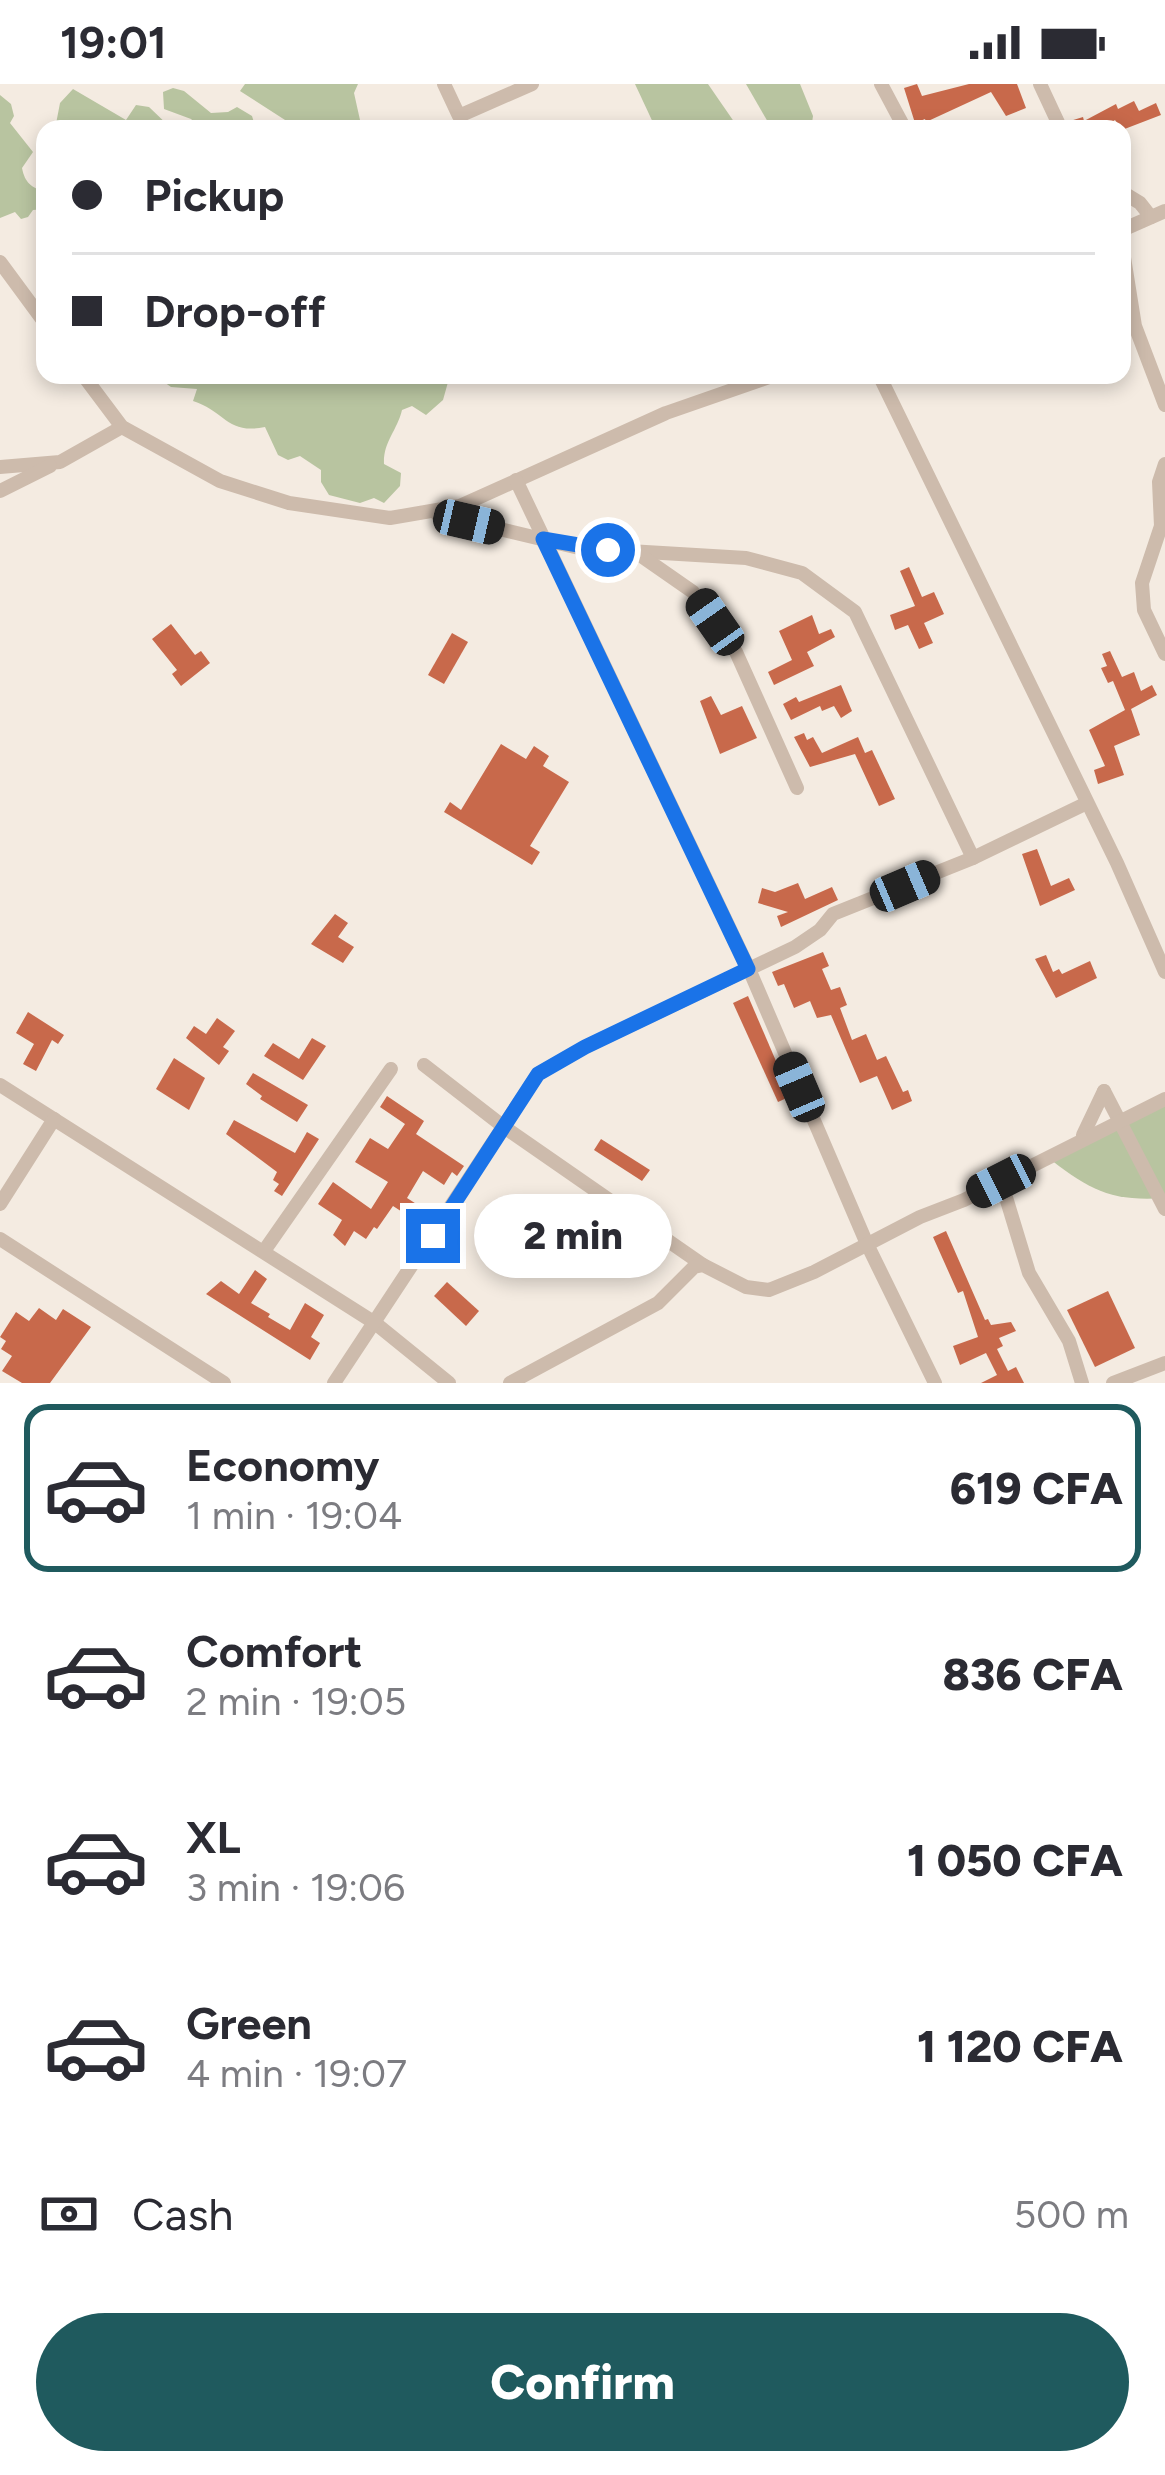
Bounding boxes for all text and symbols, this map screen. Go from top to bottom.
text: 19:01 [60,15,167,69]
text: Pickup [144,168,284,222]
text: Drop-off [144,284,326,338]
car [430,496,508,548]
route start [581,523,635,577]
car [680,582,750,662]
car [865,855,945,917]
car [768,1047,830,1127]
car [961,1149,1041,1213]
callout: 2 min [475,1194,673,1278]
route end [406,1209,460,1263]
text: 2 min [523,1212,623,1259]
icon: car [42,1434,150,1542]
text: Economy [186,1438,379,1492]
text: 619 CFA [950,1461,1123,1515]
text: 1 min · 19:04 [186,1492,402,1539]
icon: car [42,1620,150,1728]
text: Comfort [186,1624,362,1678]
text: 836 CFA [943,1647,1123,1701]
text: 2 min · 19:05 [186,1678,406,1725]
icon: car [42,1806,150,1914]
text: XL [186,1810,241,1864]
text: 1 050 CFA [907,1833,1123,1887]
text: 3 min · 19:06 [186,1864,405,1911]
icon: car [42,1992,150,2100]
text: Green [186,1996,312,2050]
text: 1 120 CFA [917,2019,1123,2073]
text: 4 min · 19:07 [186,2050,407,2097]
icon: cash [36,2181,102,2247]
text: Cash [132,2187,233,2241]
text: 500 m [1014,2191,1129,2238]
button: Confirm [36,2313,1129,2451]

